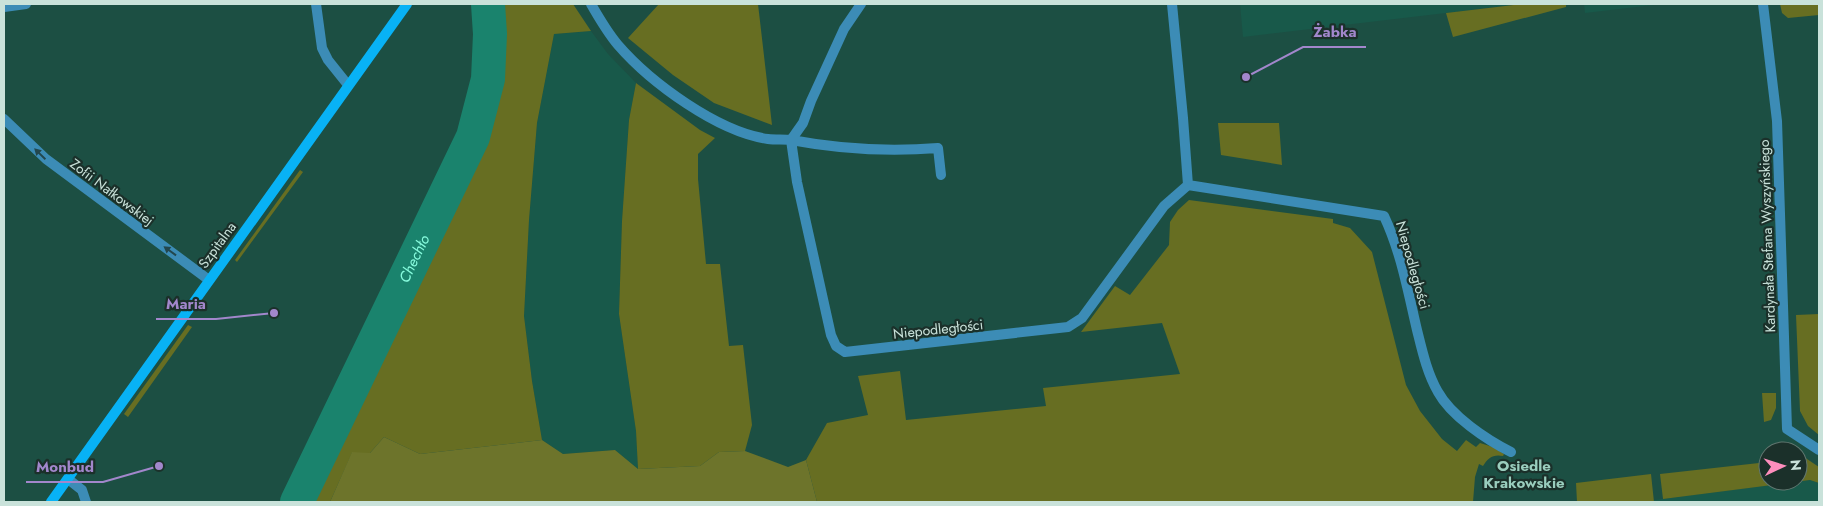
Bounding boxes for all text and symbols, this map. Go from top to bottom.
callout: Żabka [1303,17,1366,47]
text: Żabka [1313,21,1357,43]
street label: Kardynała Stefana Wyszyńskiego [1754,139,1780,333]
one-way arrow [34,148,46,160]
street label: Zofii Nałkowskiej [66,154,158,230]
street label: Szpitalna [193,218,241,272]
street label: Niepodległości [1391,219,1435,311]
water label: Chechło [393,231,435,287]
one-way arrow [163,246,176,256]
callout: Maria [156,289,216,319]
text: Maria [166,293,206,315]
street label: Niepodległości [892,314,984,344]
north arrow [1758,441,1808,491]
callout: Monbud [26,452,103,482]
district label: Osiedle Krakowskie [1483,455,1565,494]
text: Monbud [36,456,94,478]
text: N [1786,459,1806,471]

